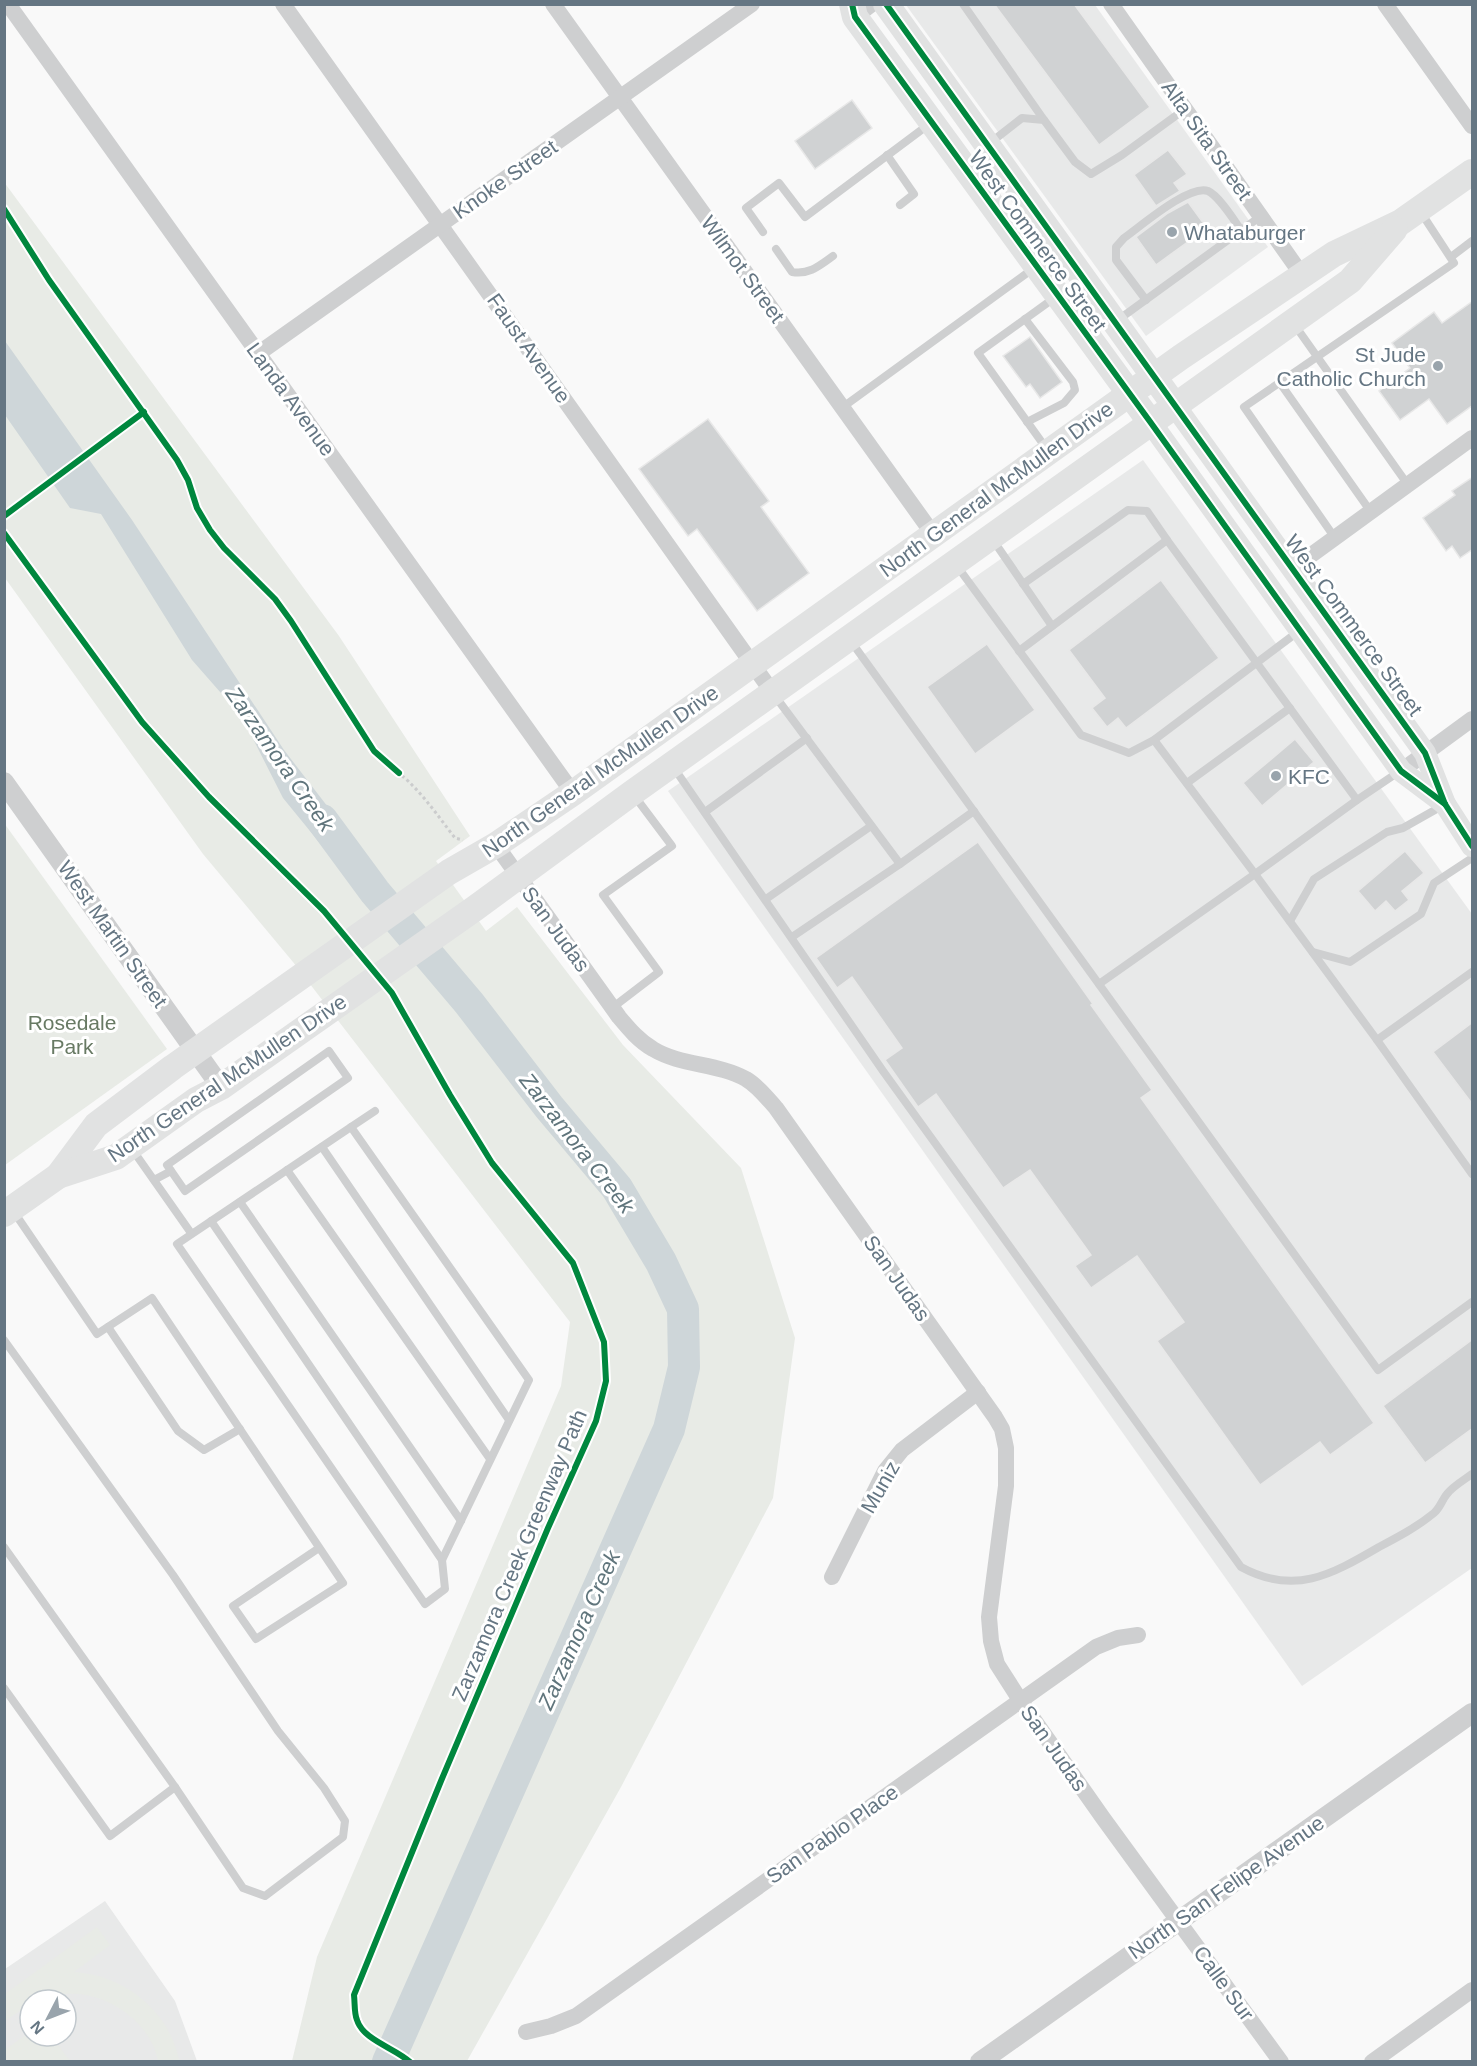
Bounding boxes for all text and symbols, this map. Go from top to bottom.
street label: Alta Sita Street [1157,76,1257,204]
street label: Knoke Street [449,135,561,223]
street label: West Commerce Street [965,146,1111,336]
street label: Wilmot Street [697,211,789,327]
place label: Whataburger [1184,221,1305,244]
marker: Whataburger [1165,225,1179,239]
street label: Faust Avenue [483,289,575,407]
street label: Landa Avenue [242,338,340,460]
place label: St Jude Catholic Church [1277,343,1426,390]
marker: St Jude Catholic Church [1431,359,1445,373]
street label: North General McMullen Drive [875,397,1117,581]
street label: West Commerce Street [1281,530,1427,720]
water label: Zarzamora Creek [220,681,340,837]
street label: North General McMullen Drive [478,681,722,861]
place label: KFC [1288,765,1330,788]
marker: KFC [1269,769,1283,783]
street label: West Martin Street [54,856,172,1012]
street label: San Judas [518,882,594,976]
street label: North General McMullen Drive [103,989,351,1167]
park label: Rosedale Park [28,1011,116,1058]
water label: Zarzamora Creek [514,1067,640,1219]
street label: San Judas [859,1231,935,1325]
street label: Zarzamora Creek Greenway Path [446,1406,592,1704]
street label: Muniz [856,1457,904,1517]
water label: Zarzamora Creek [532,1546,626,1714]
street label: San Judas [1016,1701,1092,1795]
street label: San Pablo Place [762,1780,902,1888]
street label: North San Felipe Avenue [1124,1811,1328,1963]
street label: Calle Sur [1189,1941,1259,2025]
north arrow [18,1988,78,2048]
text: N [27,2018,47,2038]

